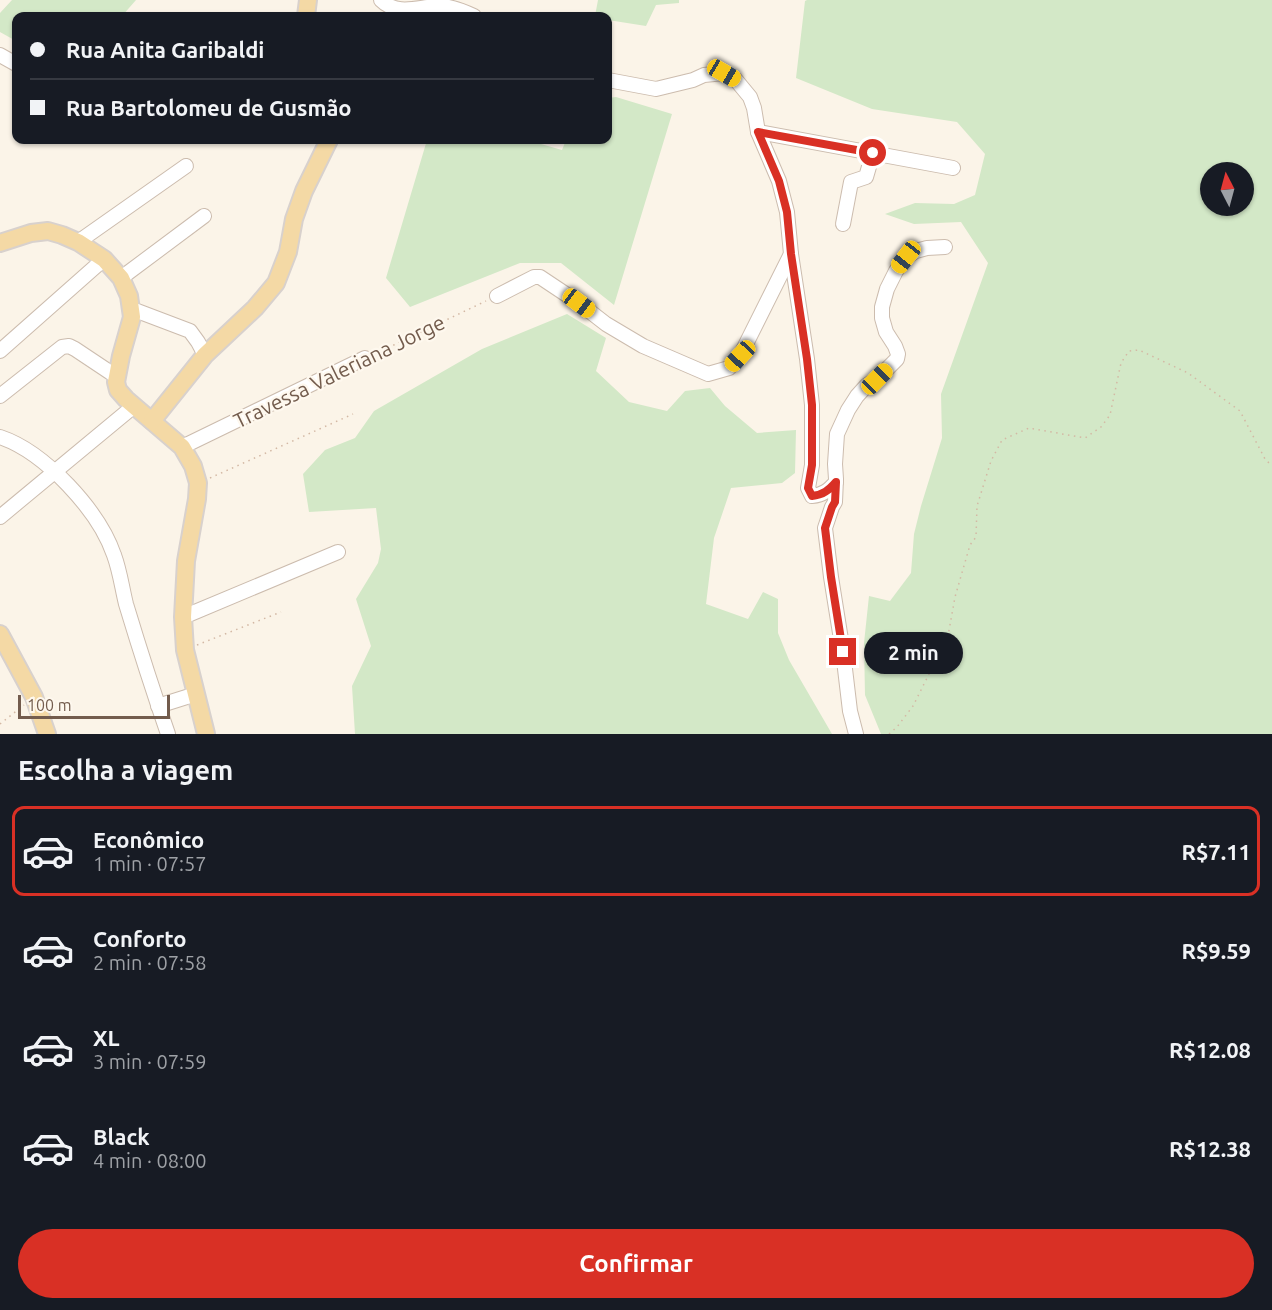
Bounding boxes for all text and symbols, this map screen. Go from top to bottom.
text: Rua Anita Garibaldi [66,37,264,62]
car [704,56,744,90]
text: Rua Bartolomeu de Gusmão [66,95,352,120]
route start [859,139,886,166]
north arrow [1200,162,1254,216]
map controls [1200,162,1254,216]
car [888,237,924,277]
car [559,285,599,321]
street label: Travessa Valeriana Jorge [230,309,448,433]
car [721,337,759,375]
car [858,360,896,398]
callout: 2 min [864,631,963,673]
route end [829,638,856,665]
text: 2 min [888,641,939,664]
scale bar [18,692,170,720]
text: 100 m [27,696,72,714]
text: Escolha a viagem [18,755,233,785]
icon: car [21,824,75,878]
text: Econômico [93,827,204,852]
text: R$7.11 [1182,839,1251,864]
text: 1 min · 07:57 [93,852,207,875]
icon: car [21,923,75,977]
text: Conforto [93,926,187,951]
text: R$9.59 [1182,938,1251,963]
text: 2 min · 07:58 [93,951,207,974]
icon: car [21,1022,75,1076]
text: XL [93,1025,120,1050]
text: R$12.08 [1169,1037,1251,1062]
text: 3 min · 07:59 [93,1050,207,1073]
icon: car [21,1121,75,1175]
text: Black [93,1124,150,1149]
text: R$12.38 [1169,1136,1251,1161]
text: 4 min · 08:00 [93,1149,207,1172]
button: Confirmar [18,1229,1254,1298]

